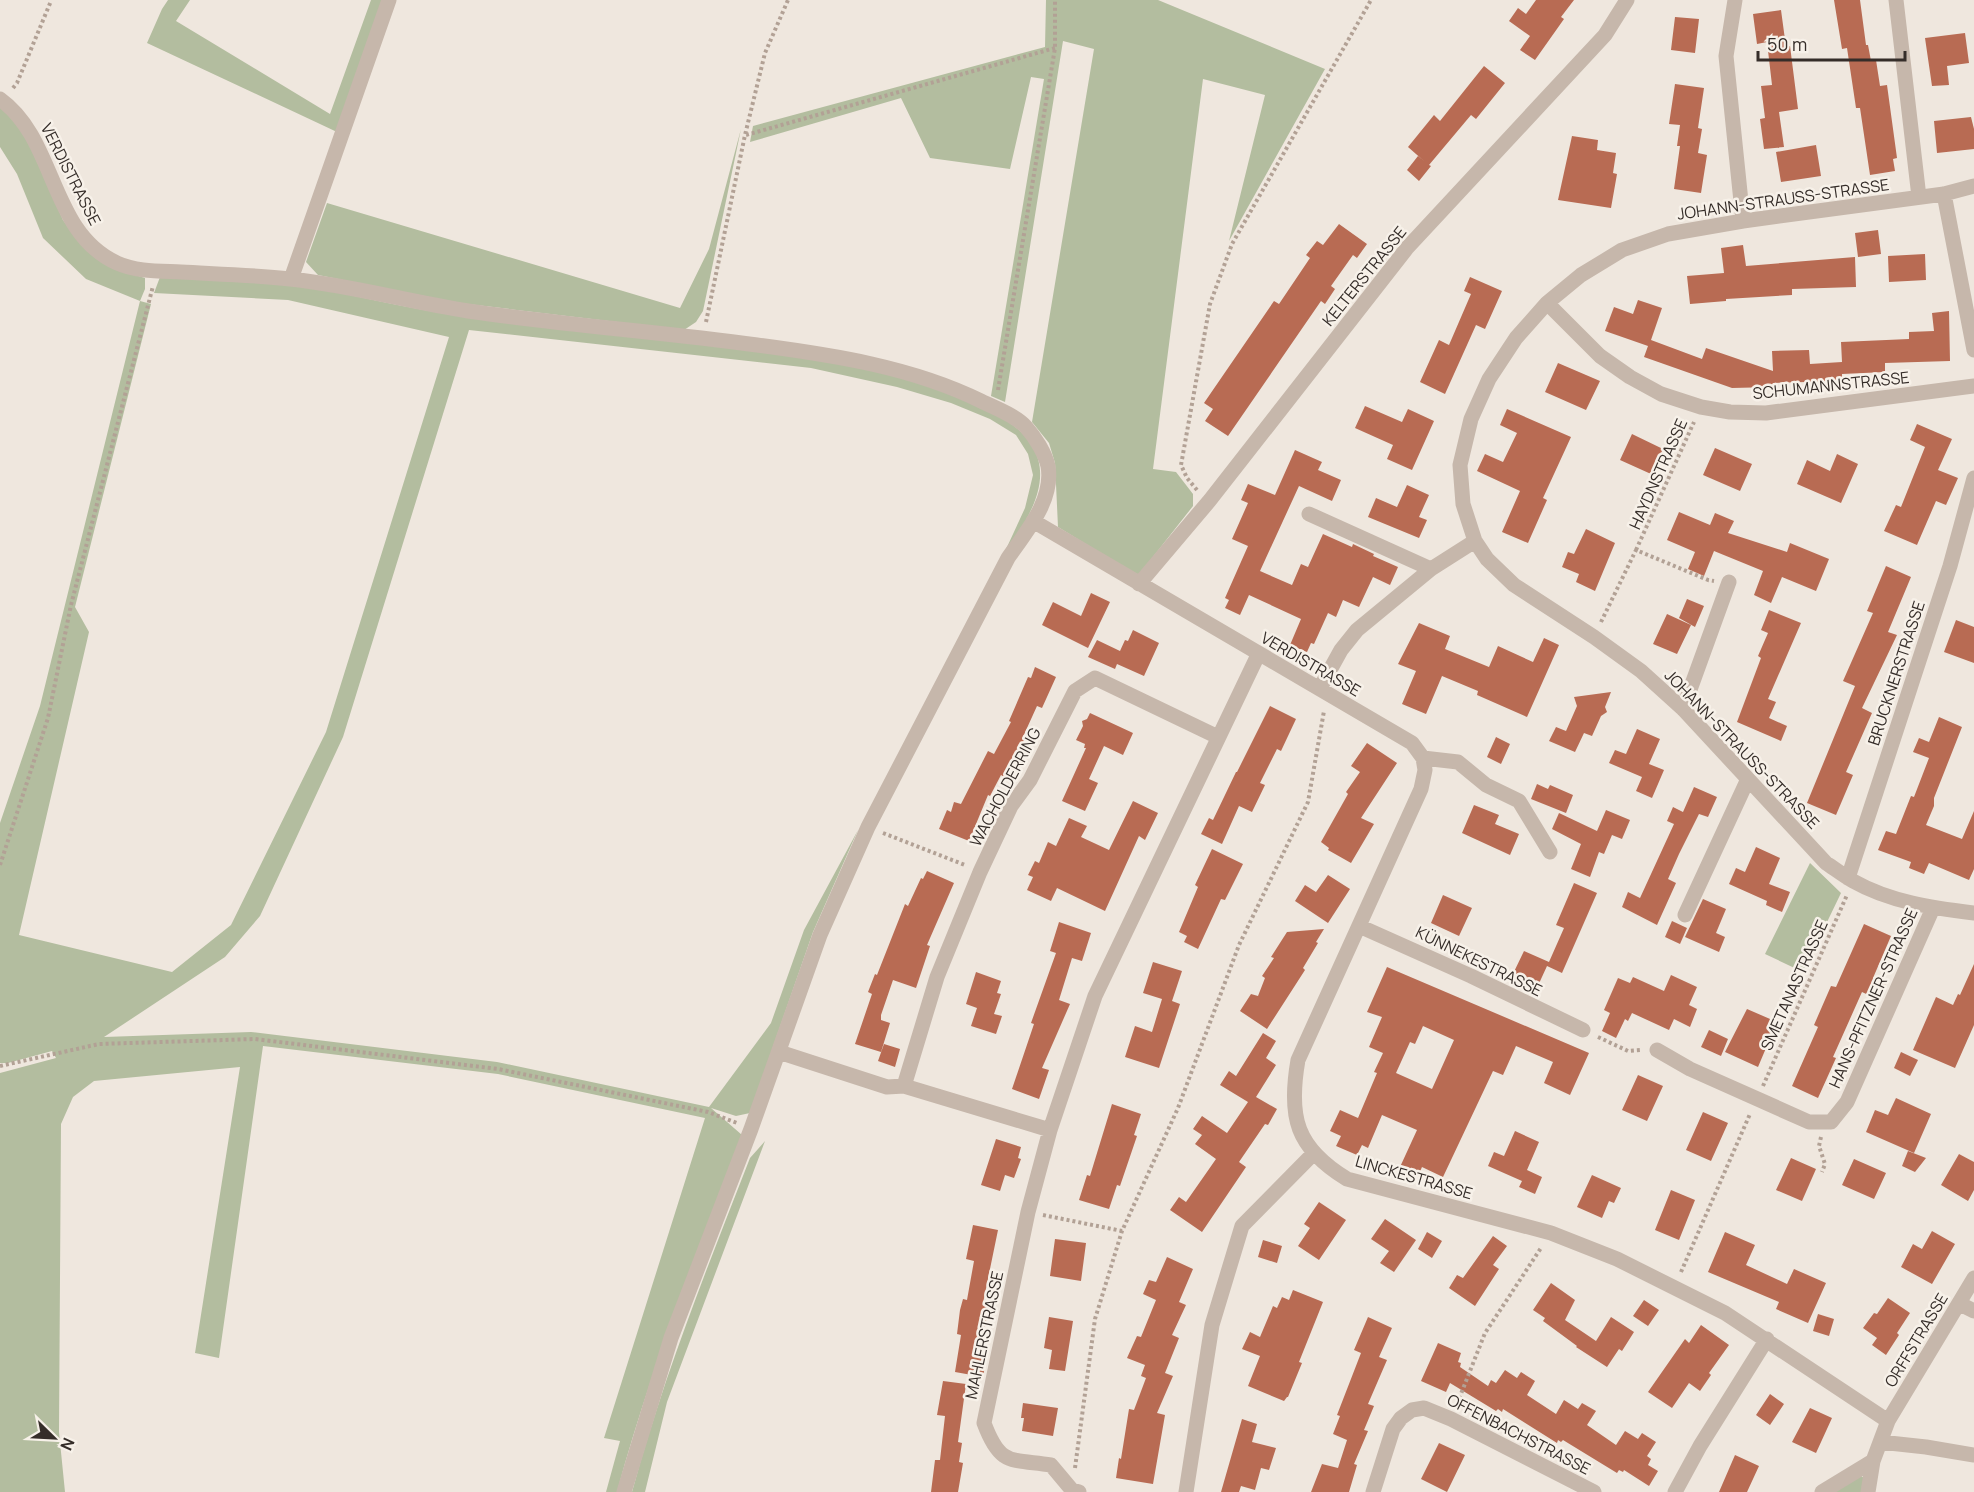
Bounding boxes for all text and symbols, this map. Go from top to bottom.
scale bar [1758,24,1905,62]
text: 50 m [1767,32,1807,56]
street label: VERDISTRASSE [36,119,106,229]
street label: JOHANN-STRAUSS-STRASSE [1676,173,1890,225]
street label: KELTERSTRASSE [1317,222,1411,330]
street label: SCHUMANNSTRASSE [1752,366,1910,404]
street label: HAYDNSTRASSE [1624,415,1692,533]
street label: BRUCKNERSTRASSE [1862,598,1930,748]
street label: VERDISTRASSE [1257,627,1365,701]
street label: JOHANN-STRAUSS-STRASSE [1660,664,1824,834]
street label: WACHOLDERRING [964,724,1046,850]
street label: HANS-PFITZNER-STRASSE [1823,905,1923,1091]
street label: SMETANASTRASSE [1755,916,1833,1054]
street label: KÜNNEKESTRASSE [1412,921,1546,1001]
street label: LINCKESTRASSE [1353,1150,1475,1204]
street label: MAHLERSTRASSE [960,1269,1008,1401]
street label: ORFFSTRASSE [1879,1289,1953,1391]
street label: OFFENBACHSTRASSE [1444,1388,1594,1480]
north arrow [24,1408,84,1468]
text: N [55,1434,80,1454]

